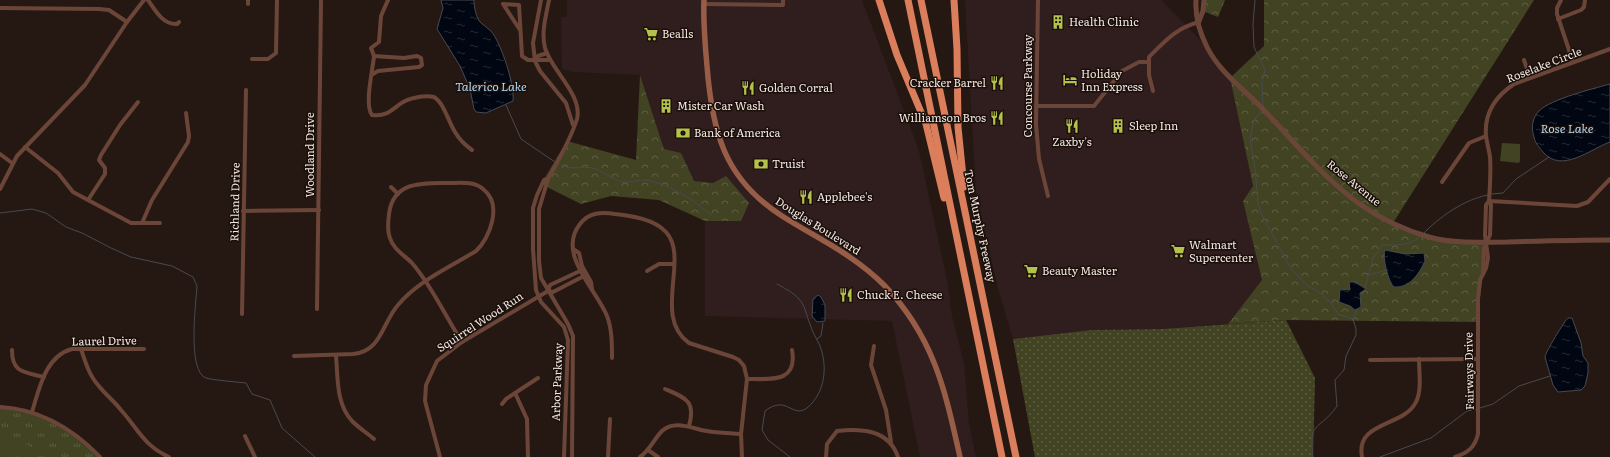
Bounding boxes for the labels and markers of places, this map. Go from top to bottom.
place label: Health Clinic [1069,13,1139,29]
building icon: Health Clinic [1050,14,1066,30]
place label: Bealls [662,25,693,41]
supermarket icon: Bealls [643,26,659,42]
place label: Holiday Inn Express [1081,65,1143,94]
hotel icon: Holiday Inn Express [1062,72,1078,88]
place label: Cracker Barrel [910,74,986,90]
restaurant icon: Cracker Barrel [989,75,1005,91]
place label: Golden Corral [759,79,833,95]
restaurant icon: Golden Corral [740,80,756,96]
place label: Mister Car Wash [677,97,765,113]
building icon: Mister Car Wash [658,98,674,114]
place label: Williamson Bros [899,109,986,125]
restaurant icon: Williamson Bros [989,110,1005,126]
place label: Sleep Inn [1129,117,1178,133]
restaurant icon: Zaxby's [1064,118,1080,134]
building icon: Sleep Inn [1110,118,1126,134]
place label: Bank of America [694,124,781,140]
bank icon: Bank of America [675,125,691,141]
place label: Zaxby's [1052,133,1092,149]
place label: Truist [772,155,806,171]
bank icon: Truist [753,156,769,172]
place label: Applebee's [817,188,872,204]
restaurant icon: Applebee's [798,189,814,205]
place label: Walmart Supercenter [1189,236,1254,265]
supermarket icon: Walmart Supercenter [1170,243,1186,259]
place label: Beauty Master [1042,262,1118,278]
supermarket icon: Beauty Master [1023,263,1039,279]
place label: Chuck E. Cheese [857,286,943,302]
restaurant icon: Chuck E. Cheese [838,287,854,303]

